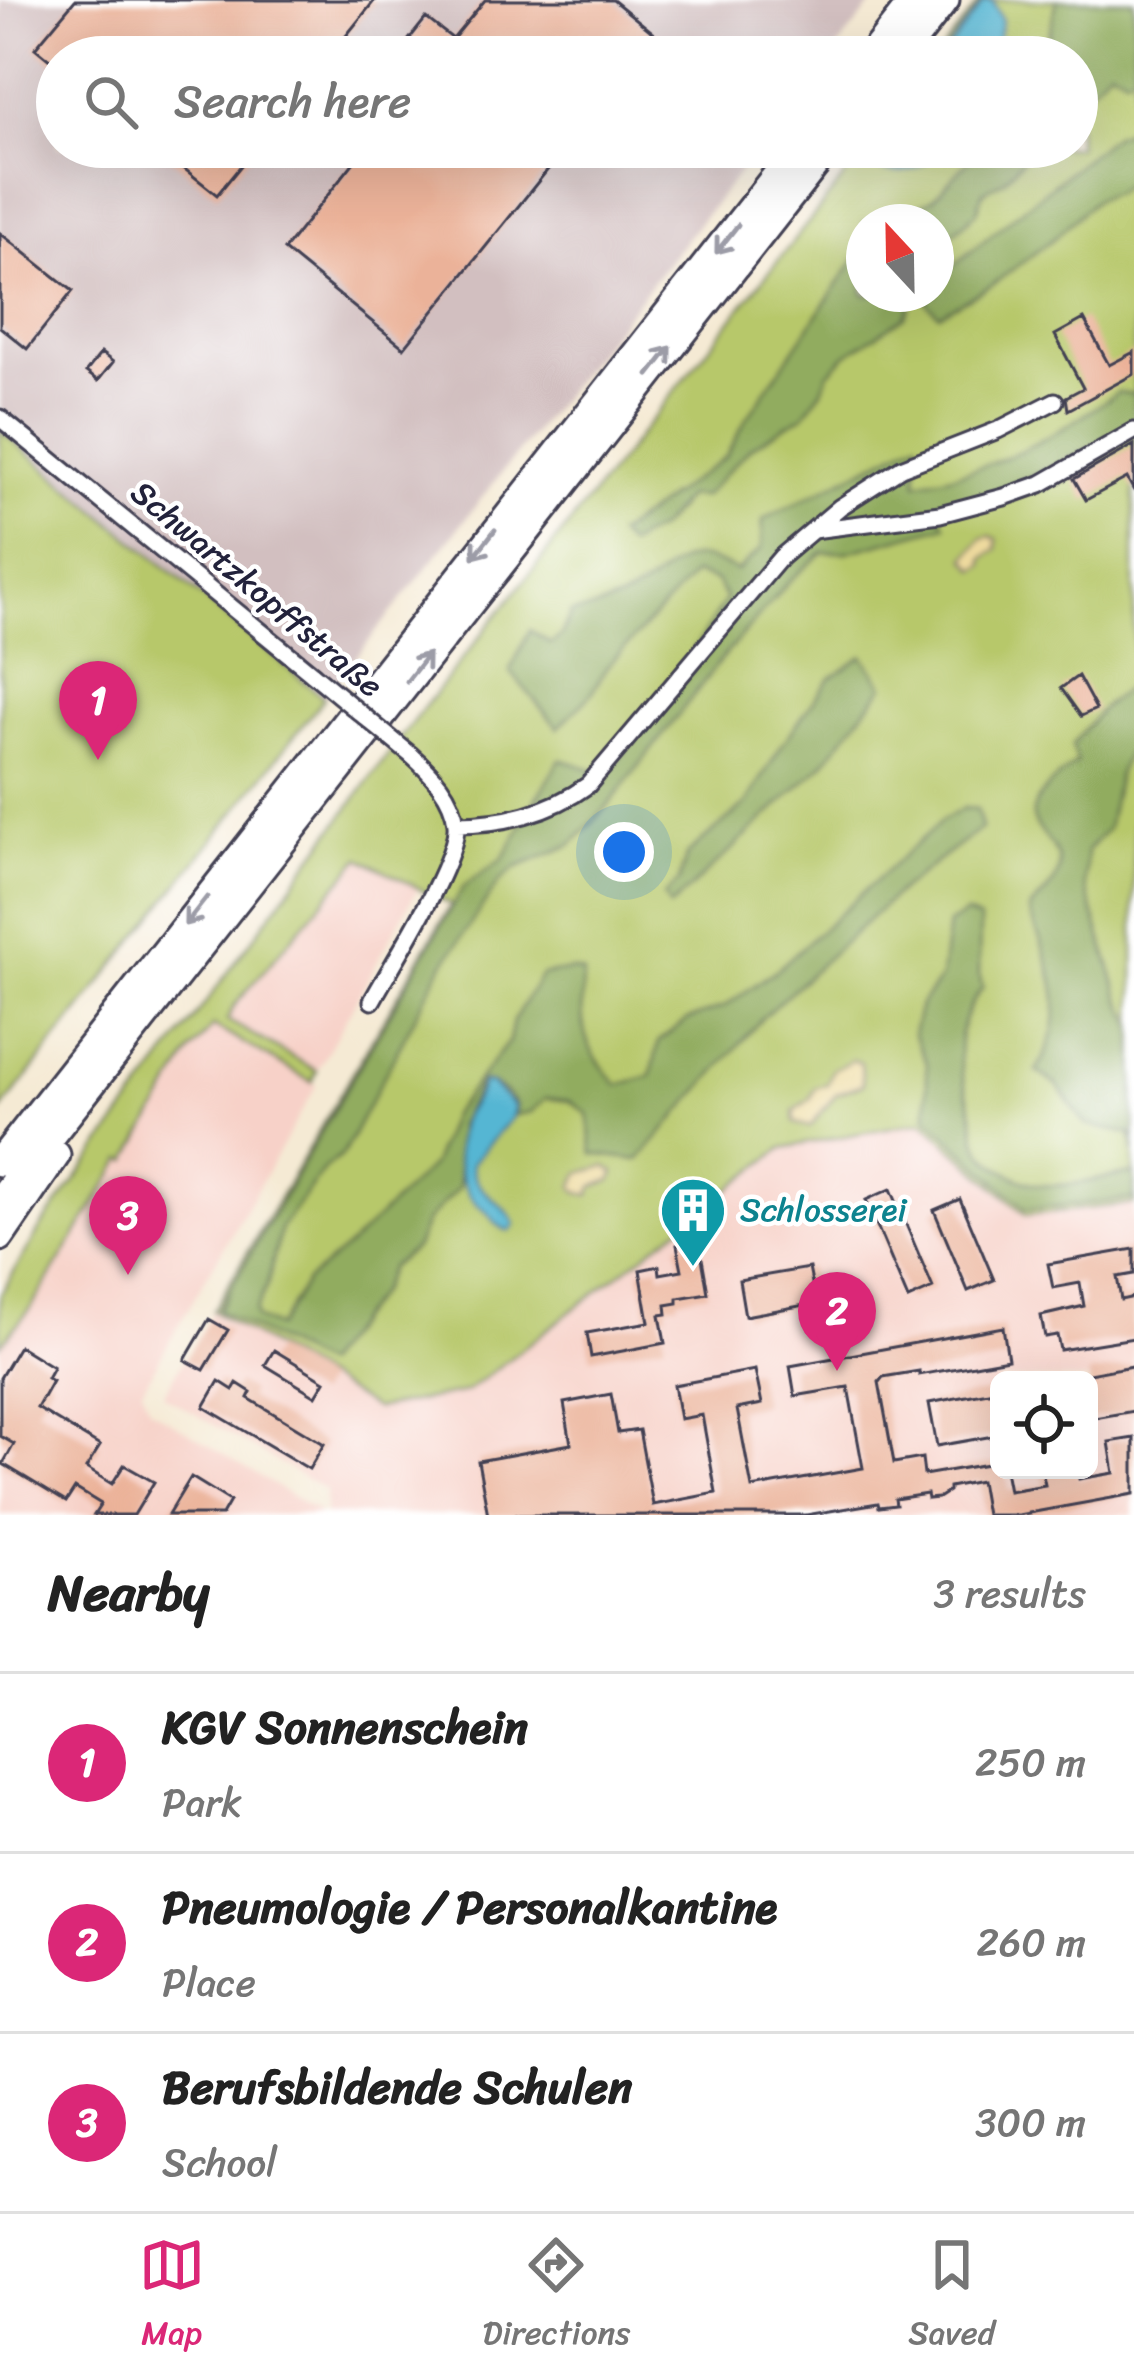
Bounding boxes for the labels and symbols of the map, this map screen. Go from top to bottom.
north arrow [846,204,954,312]
one-way arrow [714,222,741,254]
one-way arrow [646,346,673,378]
street label: Schwartzkopffstraße [117,465,397,713]
one-way arrow [471,528,498,560]
one-way arrow [404,651,431,683]
pin: 1 [59,661,137,760]
your location [594,822,654,882]
one-way arrow [183,894,210,926]
building icon: Schlosserei [658,1175,728,1269]
pin: 3 [89,1176,167,1275]
place label: Schlosserei [740,1181,907,1239]
pin: 2 [798,1272,876,1371]

